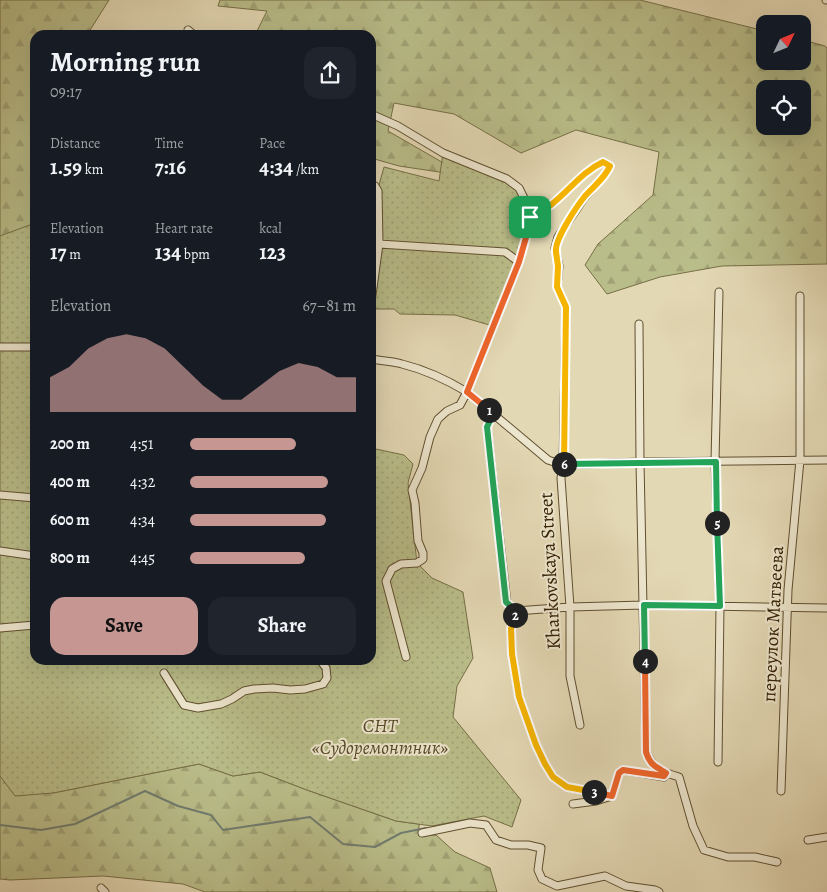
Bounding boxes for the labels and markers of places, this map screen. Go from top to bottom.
pin [509,196,551,238]
pin: 1 [476,398,502,422]
pin: 6 [552,452,576,476]
pin: 5 [704,510,730,536]
pin: 2 [502,602,528,628]
pin: 4 [632,648,658,674]
pin: 3 [582,780,606,804]

